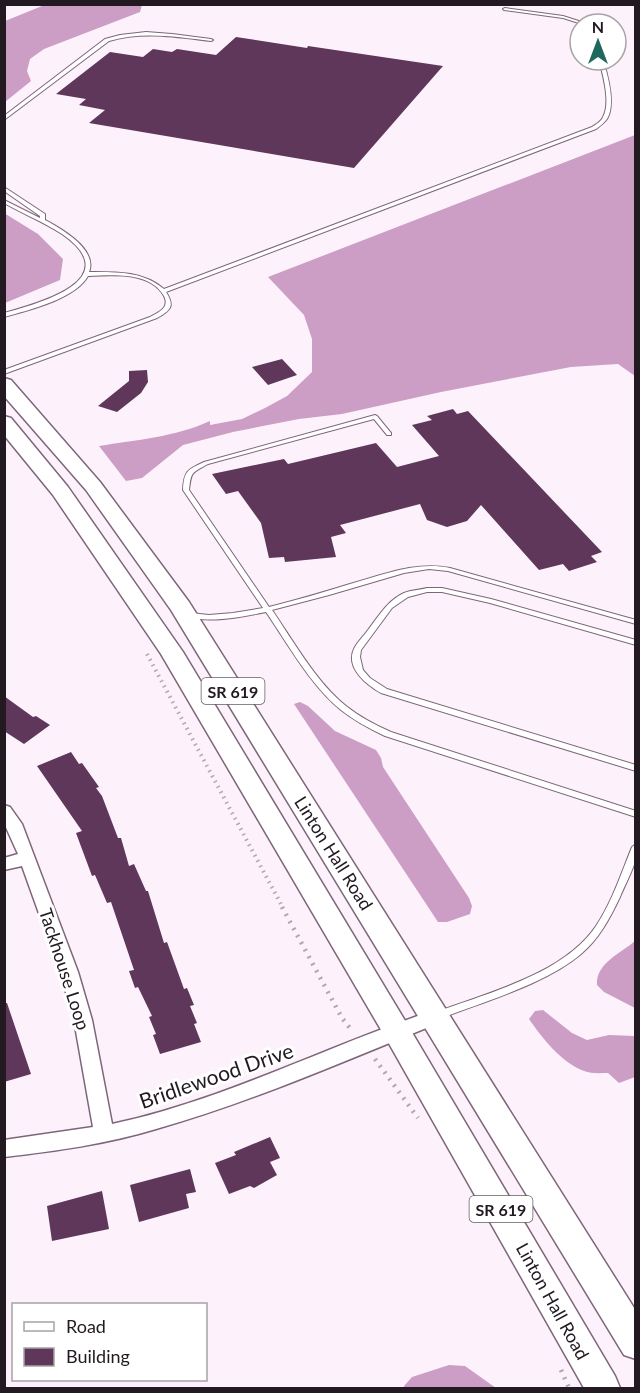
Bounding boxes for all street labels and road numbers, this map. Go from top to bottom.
road number: SR 619 [202,678,264,704]
street label: Linton Hall Road [290,792,378,914]
street label: Tackhouse Loop [35,905,95,1033]
street label: Bridlewood Drive [136,1037,296,1113]
road number: SR 619 [470,1196,532,1222]
street label: Linton Hall Road [512,1239,594,1363]

